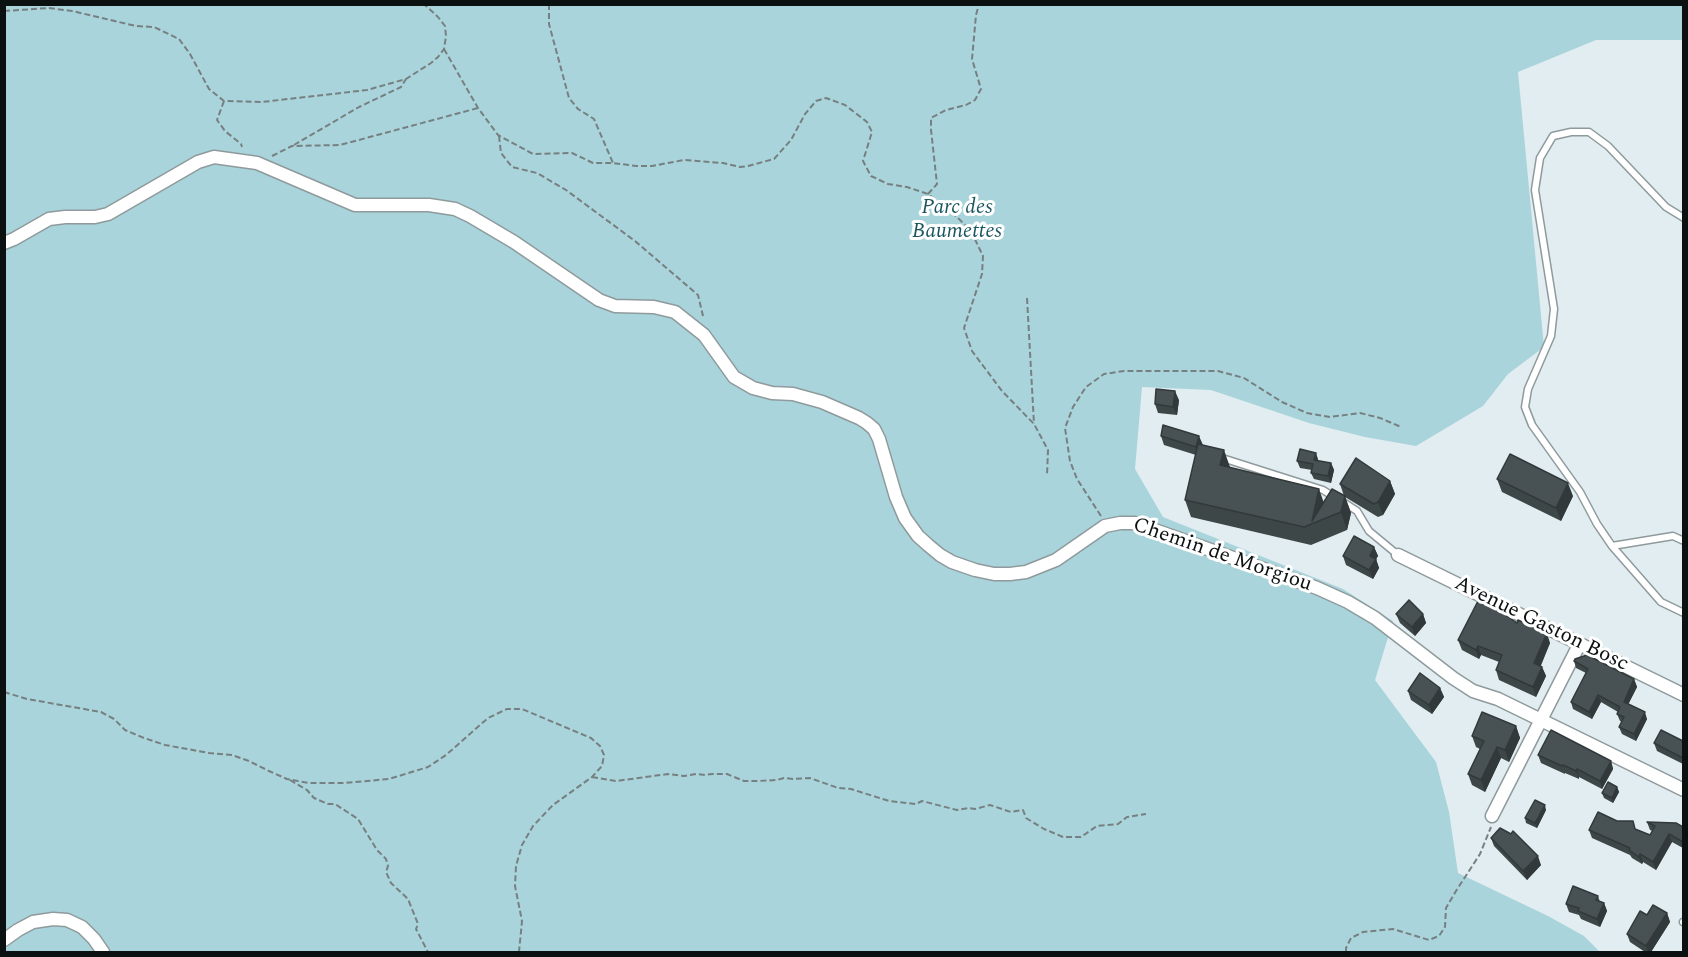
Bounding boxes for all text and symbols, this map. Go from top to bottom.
park label: Parc des Baumettes [912,196,1002,246]
street label: Chemin de Morgiou [1129,514,1315,598]
street label: Avenue Gaston Bosc [1450,572,1632,678]

